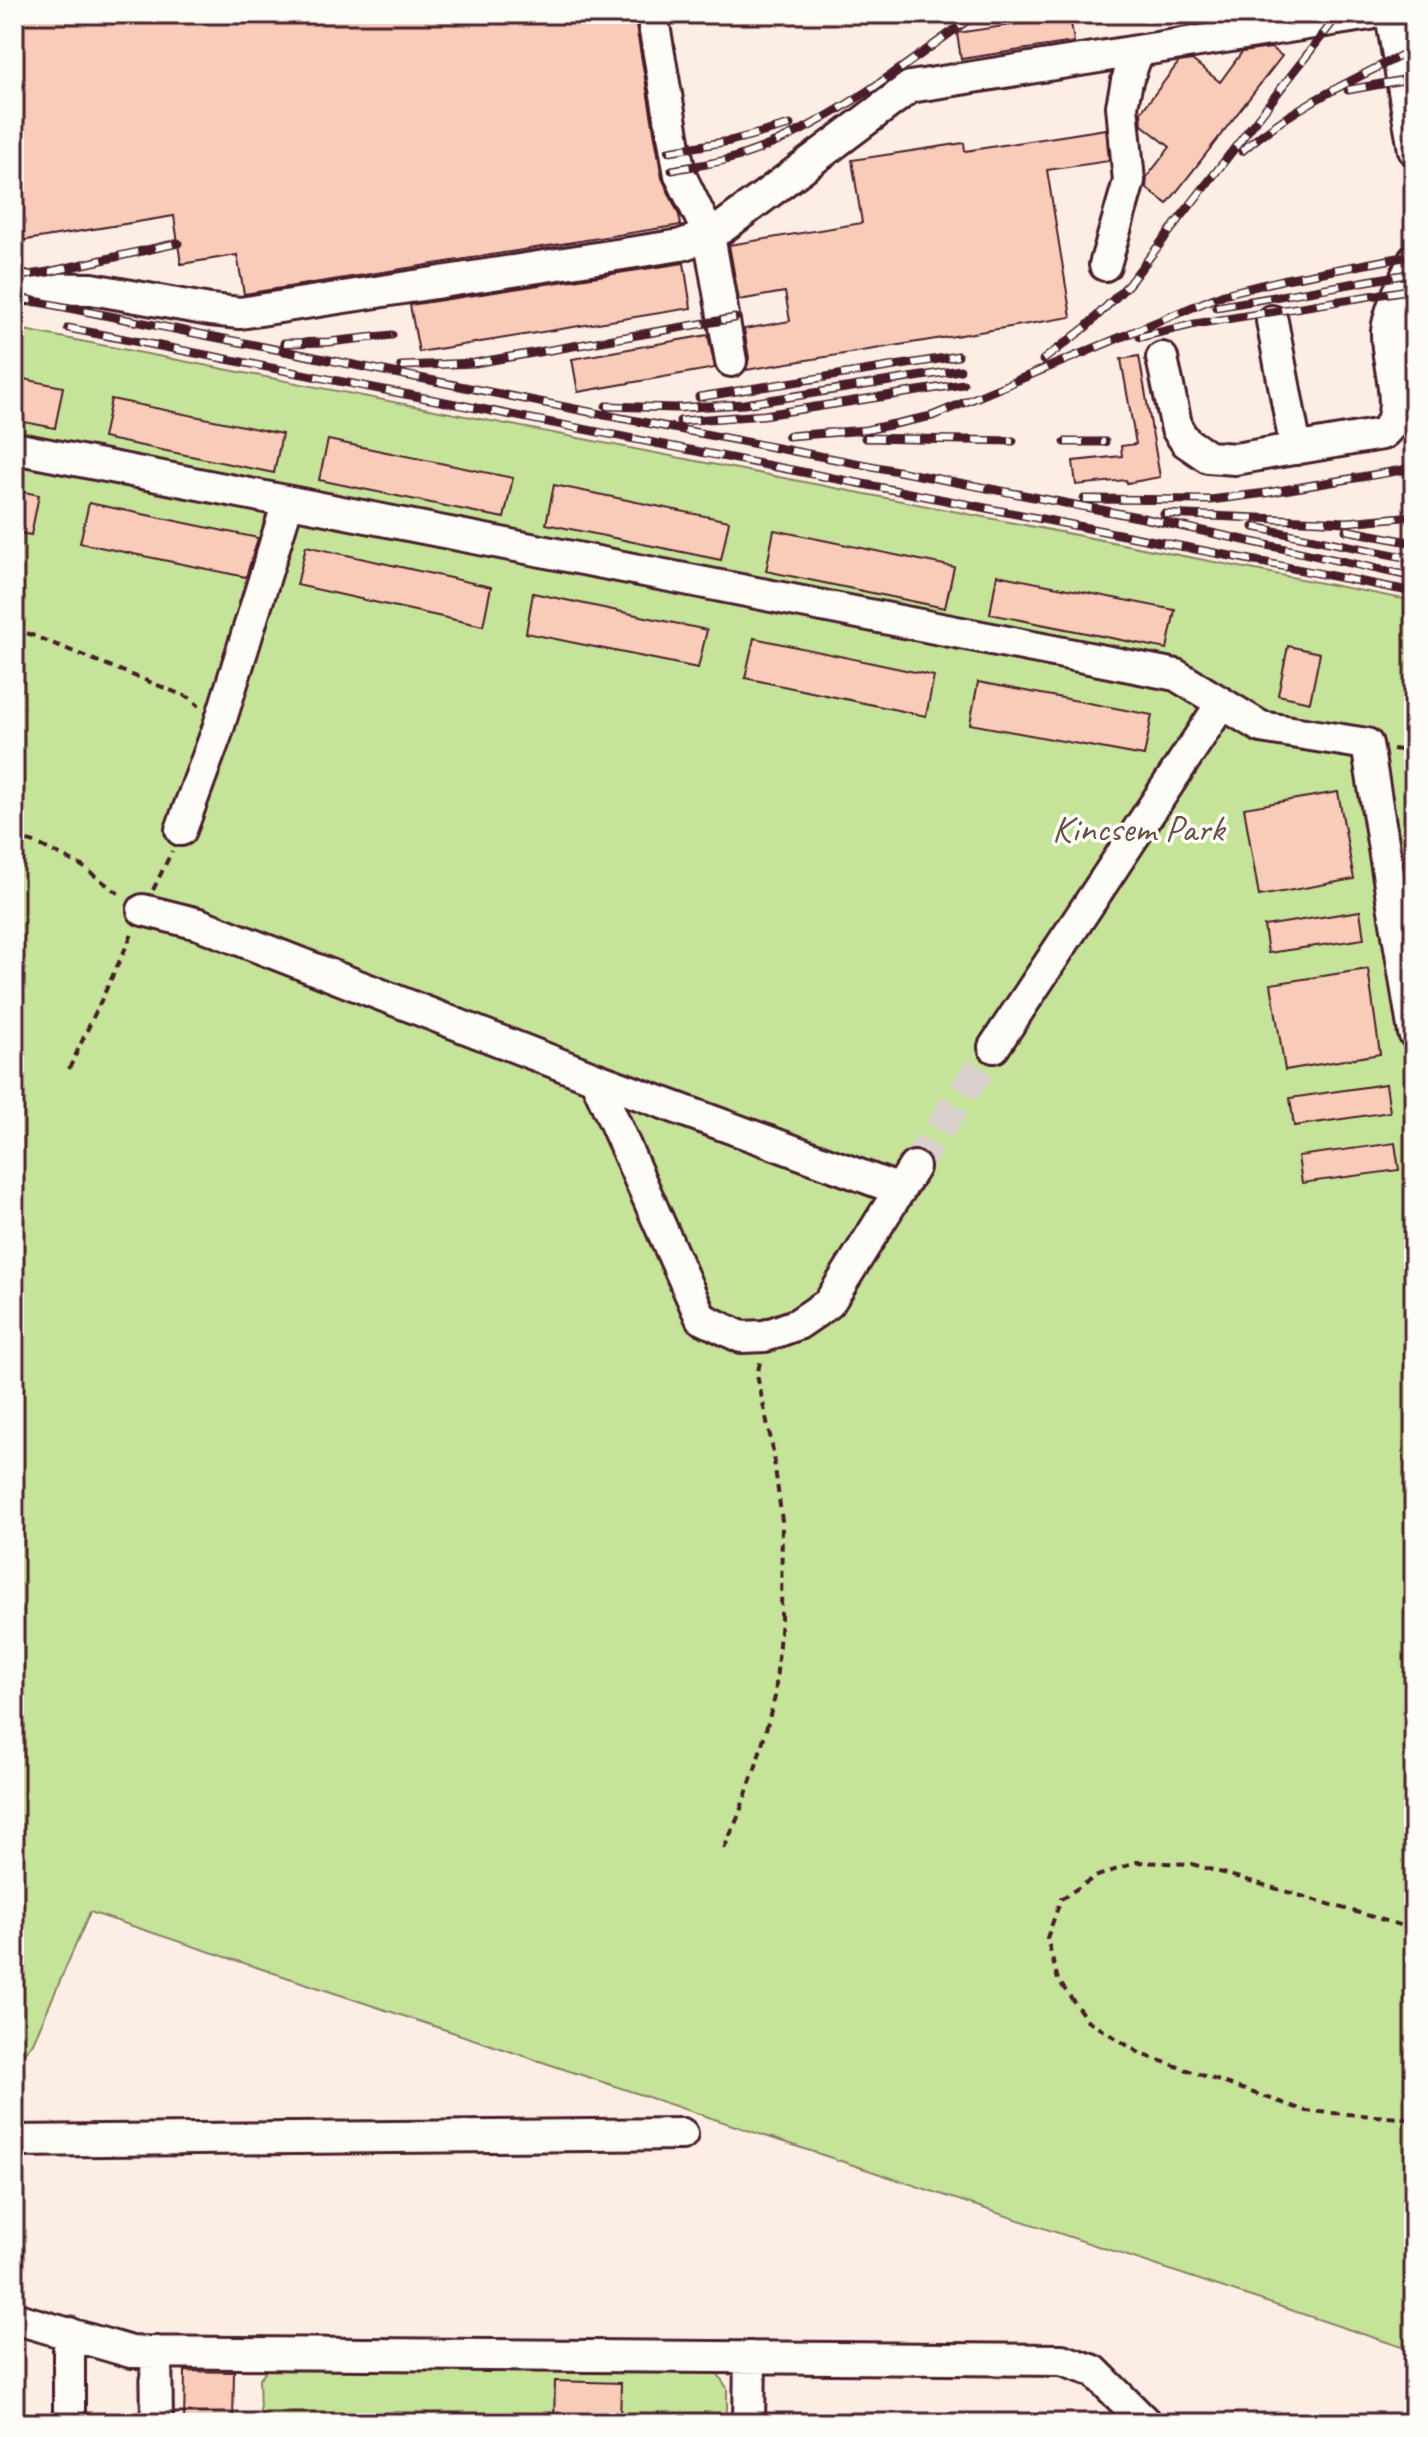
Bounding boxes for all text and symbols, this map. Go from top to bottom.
park label: Kincsem Park [1052,805,1227,852]

